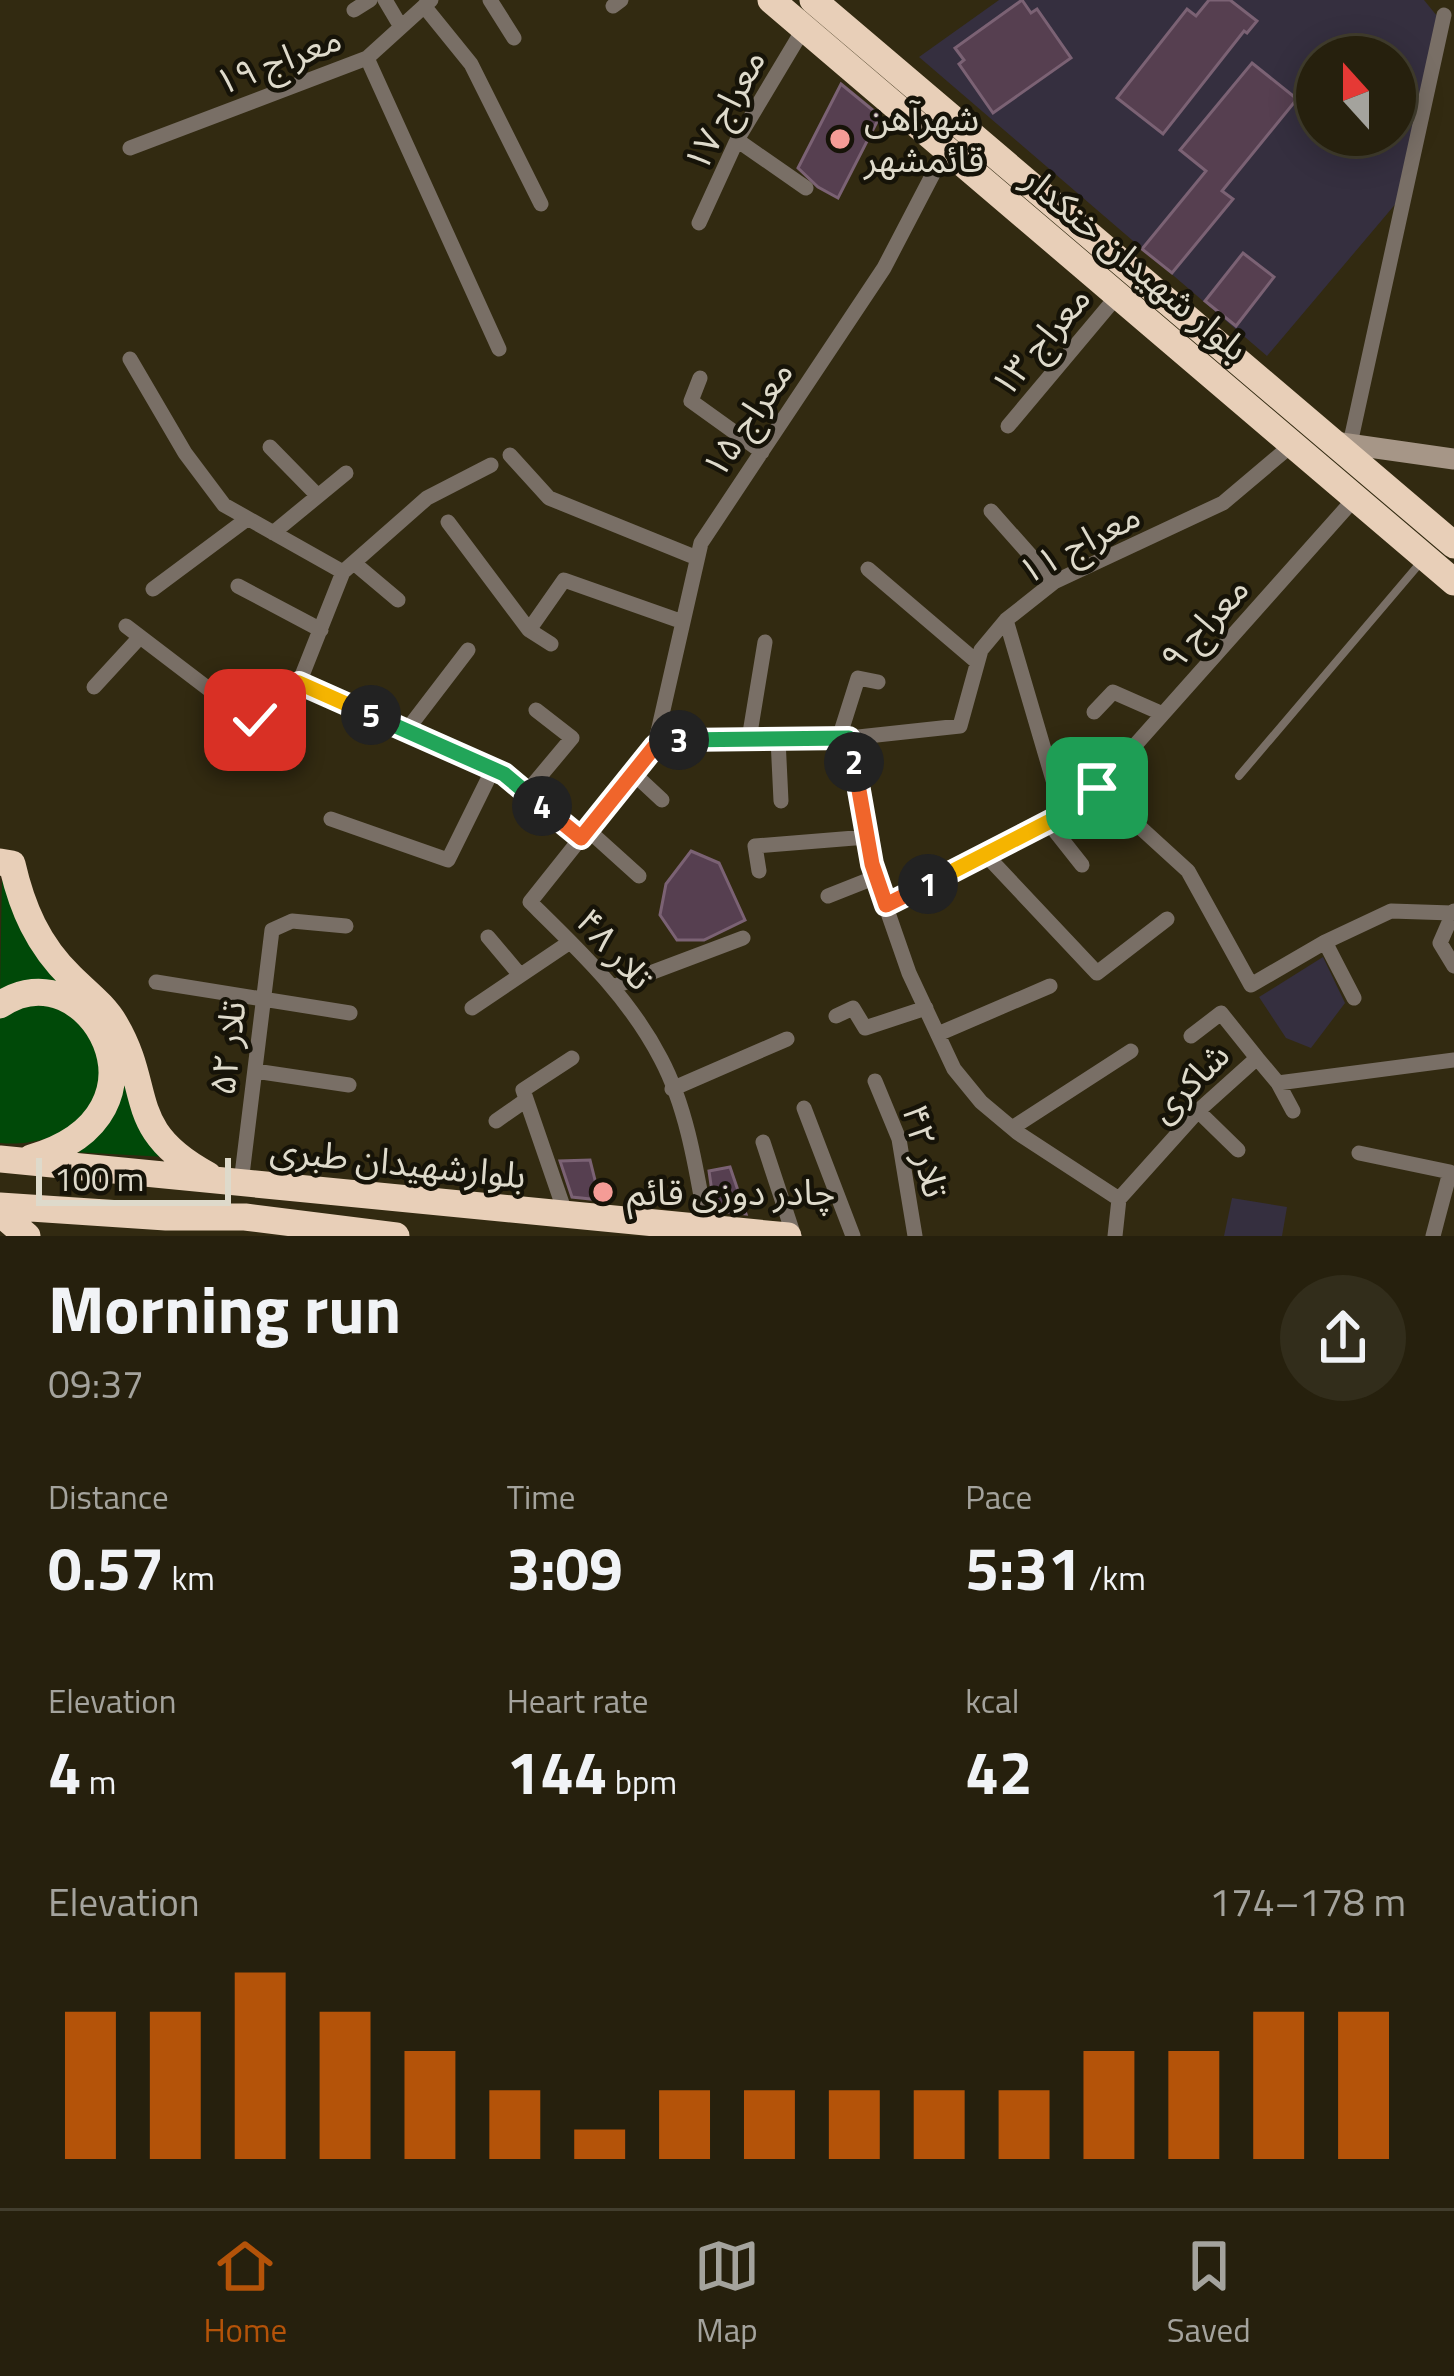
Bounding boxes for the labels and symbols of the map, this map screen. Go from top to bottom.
street label: معراج ۱۹ [206,10,349,109]
north arrow [1296,36,1416,156]
street label: معراج ۱۷ [668,39,779,181]
place label: شهرآهن قائمشهر [863,90,984,186]
marker: شهرآهن قائمشهر [827,126,853,152]
street label: بلوار شهیدان خنکدار [1011,151,1261,374]
street label: معراج ۱۳ [976,273,1103,409]
street label: معراج ۱۵ [687,349,806,489]
street label: معراج ۱۱ [1008,487,1150,598]
street label: معراج ۹ [1146,563,1261,682]
pin [204,669,306,771]
pin: 5 [341,685,401,745]
pin: 3 [649,710,709,770]
pin: 2 [824,732,884,792]
pin [1046,737,1148,839]
pin: 4 [512,776,572,836]
pin: 1 [898,854,958,914]
street label: تلار ۴۸ [563,895,667,1002]
street label: تلار ۵۲ [193,998,260,1098]
street label: شاکری [1136,1029,1242,1135]
street label: تلار ۴۲ [888,1098,965,1203]
street label: بلوارشهیدان طبری [268,1121,529,1202]
scale bar [36,1152,231,1205]
place label: چادر دوزی قائم [627,1164,835,1220]
marker: چادر دوزی قائم [590,1179,616,1205]

